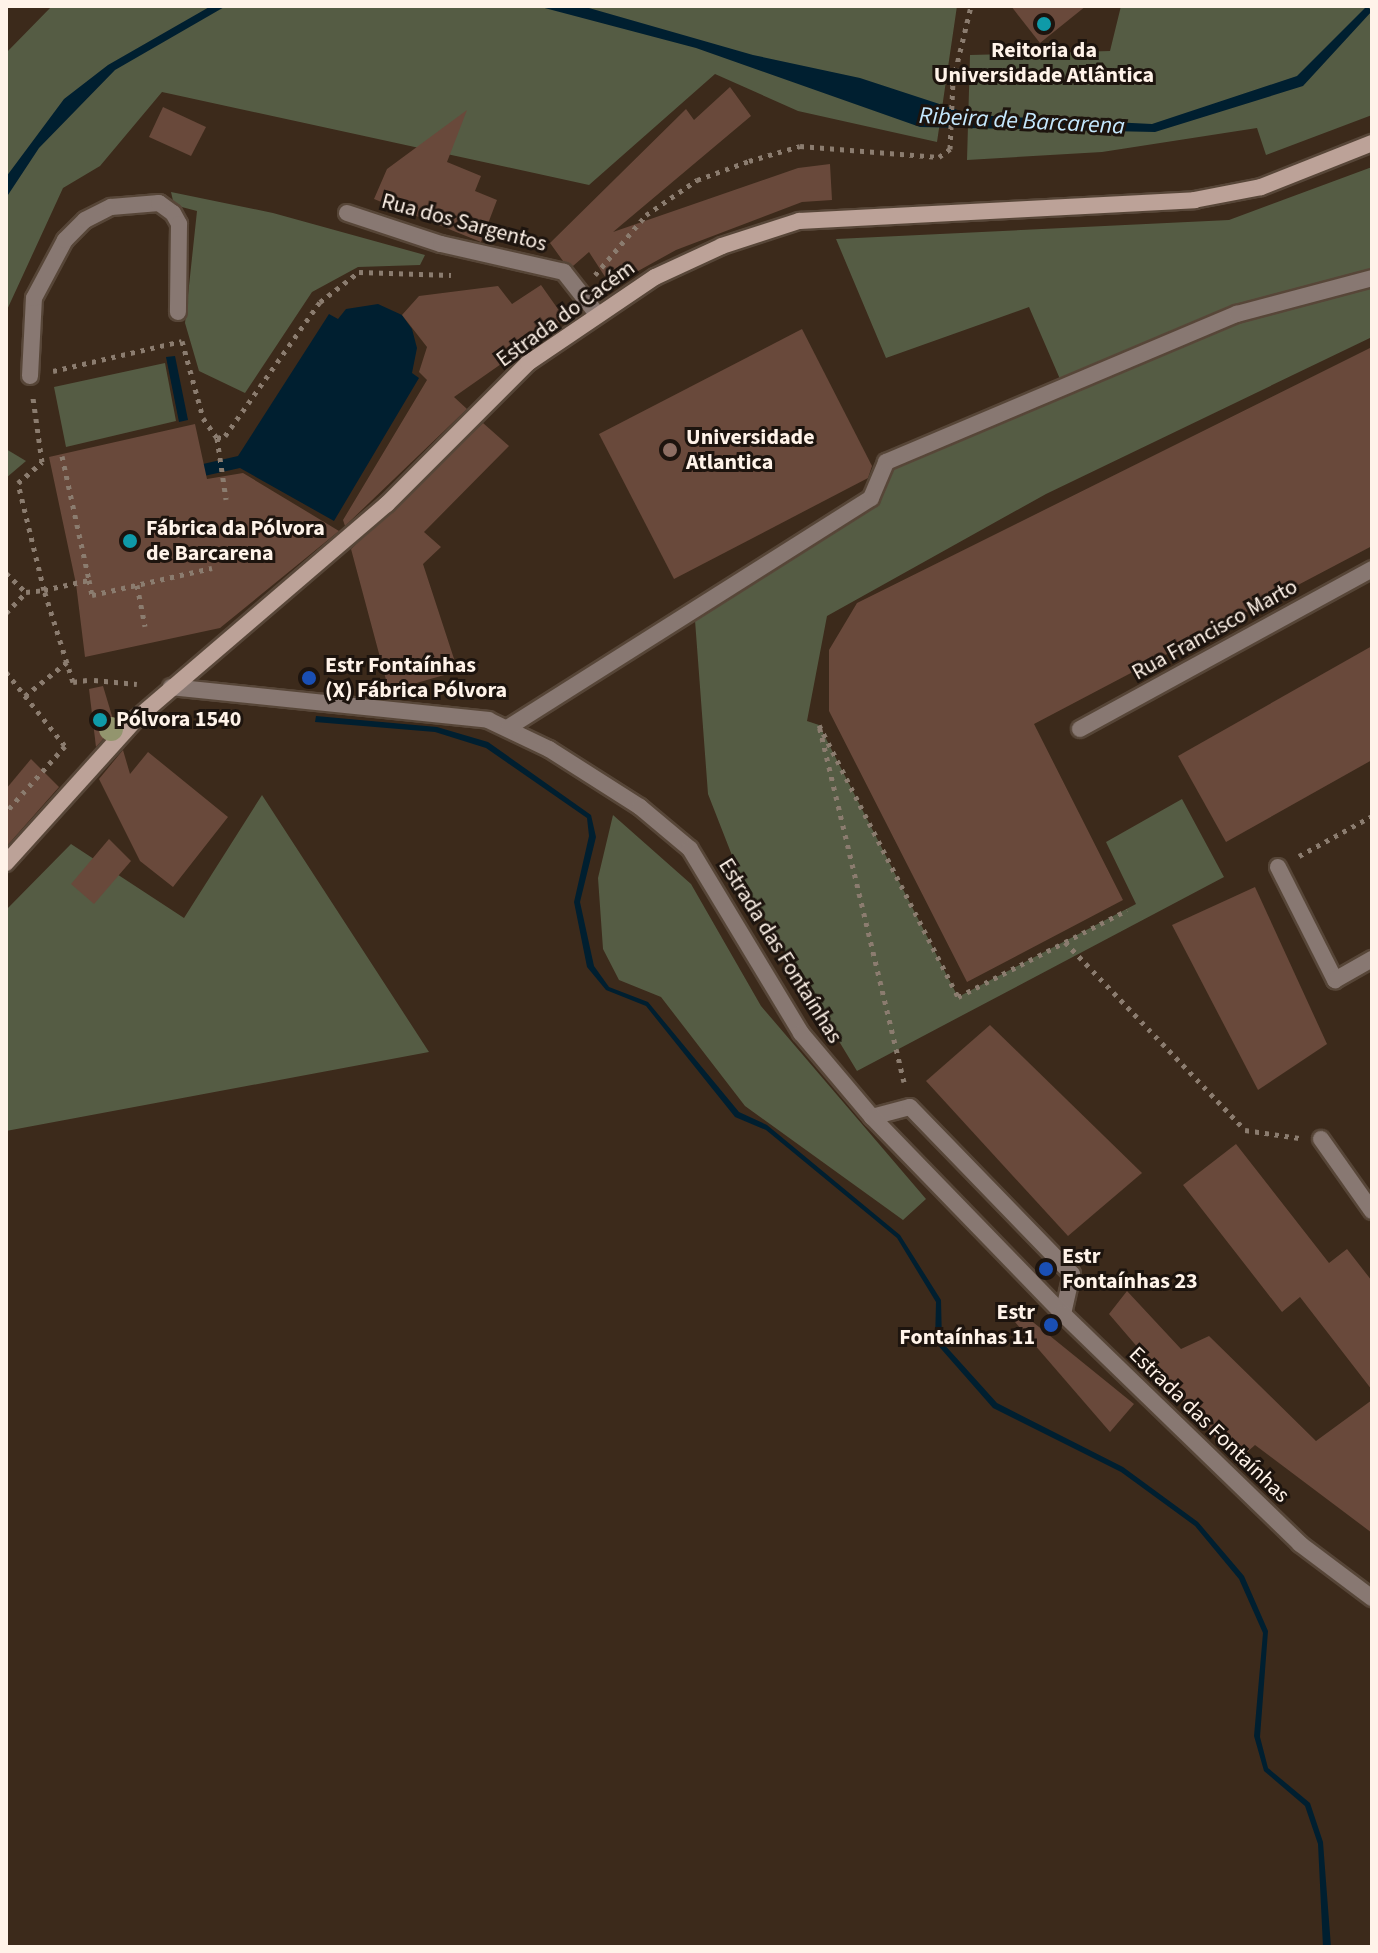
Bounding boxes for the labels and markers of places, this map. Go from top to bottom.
marker: Reitoria da Universidade Atlântica [1035,15,1053,33]
place label: Reitoria da Universidade Atlântica [934,37,1154,88]
place label: Universidade Atlantica [686,424,815,476]
marker: Universidade Atlantica [661,441,679,459]
place label: Fábrica da Pólvora de Barcarena [146,515,325,566]
marker: Fábrica da Pólvora de Barcarena [121,532,139,550]
place label: Estr Fontaínhas (X) Fábrica Pólvora [325,652,507,704]
marker: Estr Fontaínhas (X) Fábrica Pólvora [300,669,318,687]
place label: Pólvora 1540 [116,707,241,733]
marker: Pólvora 1540 [91,711,109,729]
place label: Estr Fontaínhas 23 [1062,1243,1198,1294]
marker: Estr Fontaínhas 23 [1037,1260,1055,1278]
place label: Estr Fontaínhas 11 [899,1299,1035,1350]
marker: Estr Fontaínhas 11 [1042,1316,1060,1334]

